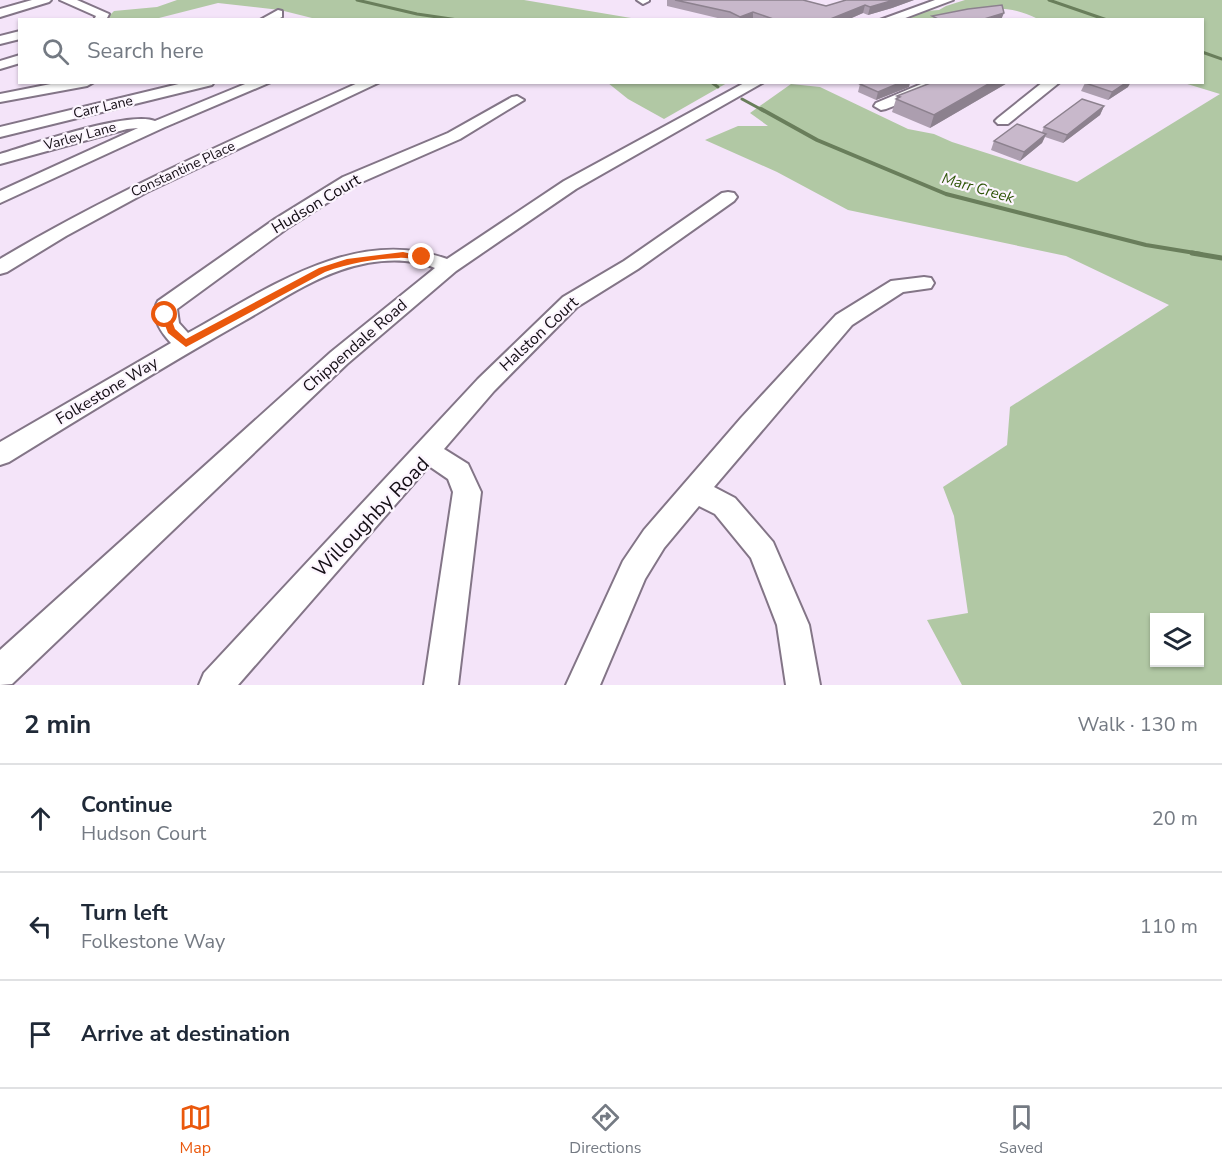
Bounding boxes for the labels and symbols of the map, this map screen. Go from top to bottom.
street label: Carr Lane [71,91,135,123]
street label: Varley Lane [41,117,118,155]
street label: Constantine Place [128,137,238,201]
water label: Marr Creek [940,168,1017,208]
street label: Hudson Court [267,169,365,239]
route end [408,243,434,269]
street label: Halston Court [495,291,583,376]
street label: Chippendale Road [298,294,412,398]
route start [151,301,177,327]
street label: Folkestone Way [52,351,163,430]
street label: Willoughby Road [307,451,435,583]

